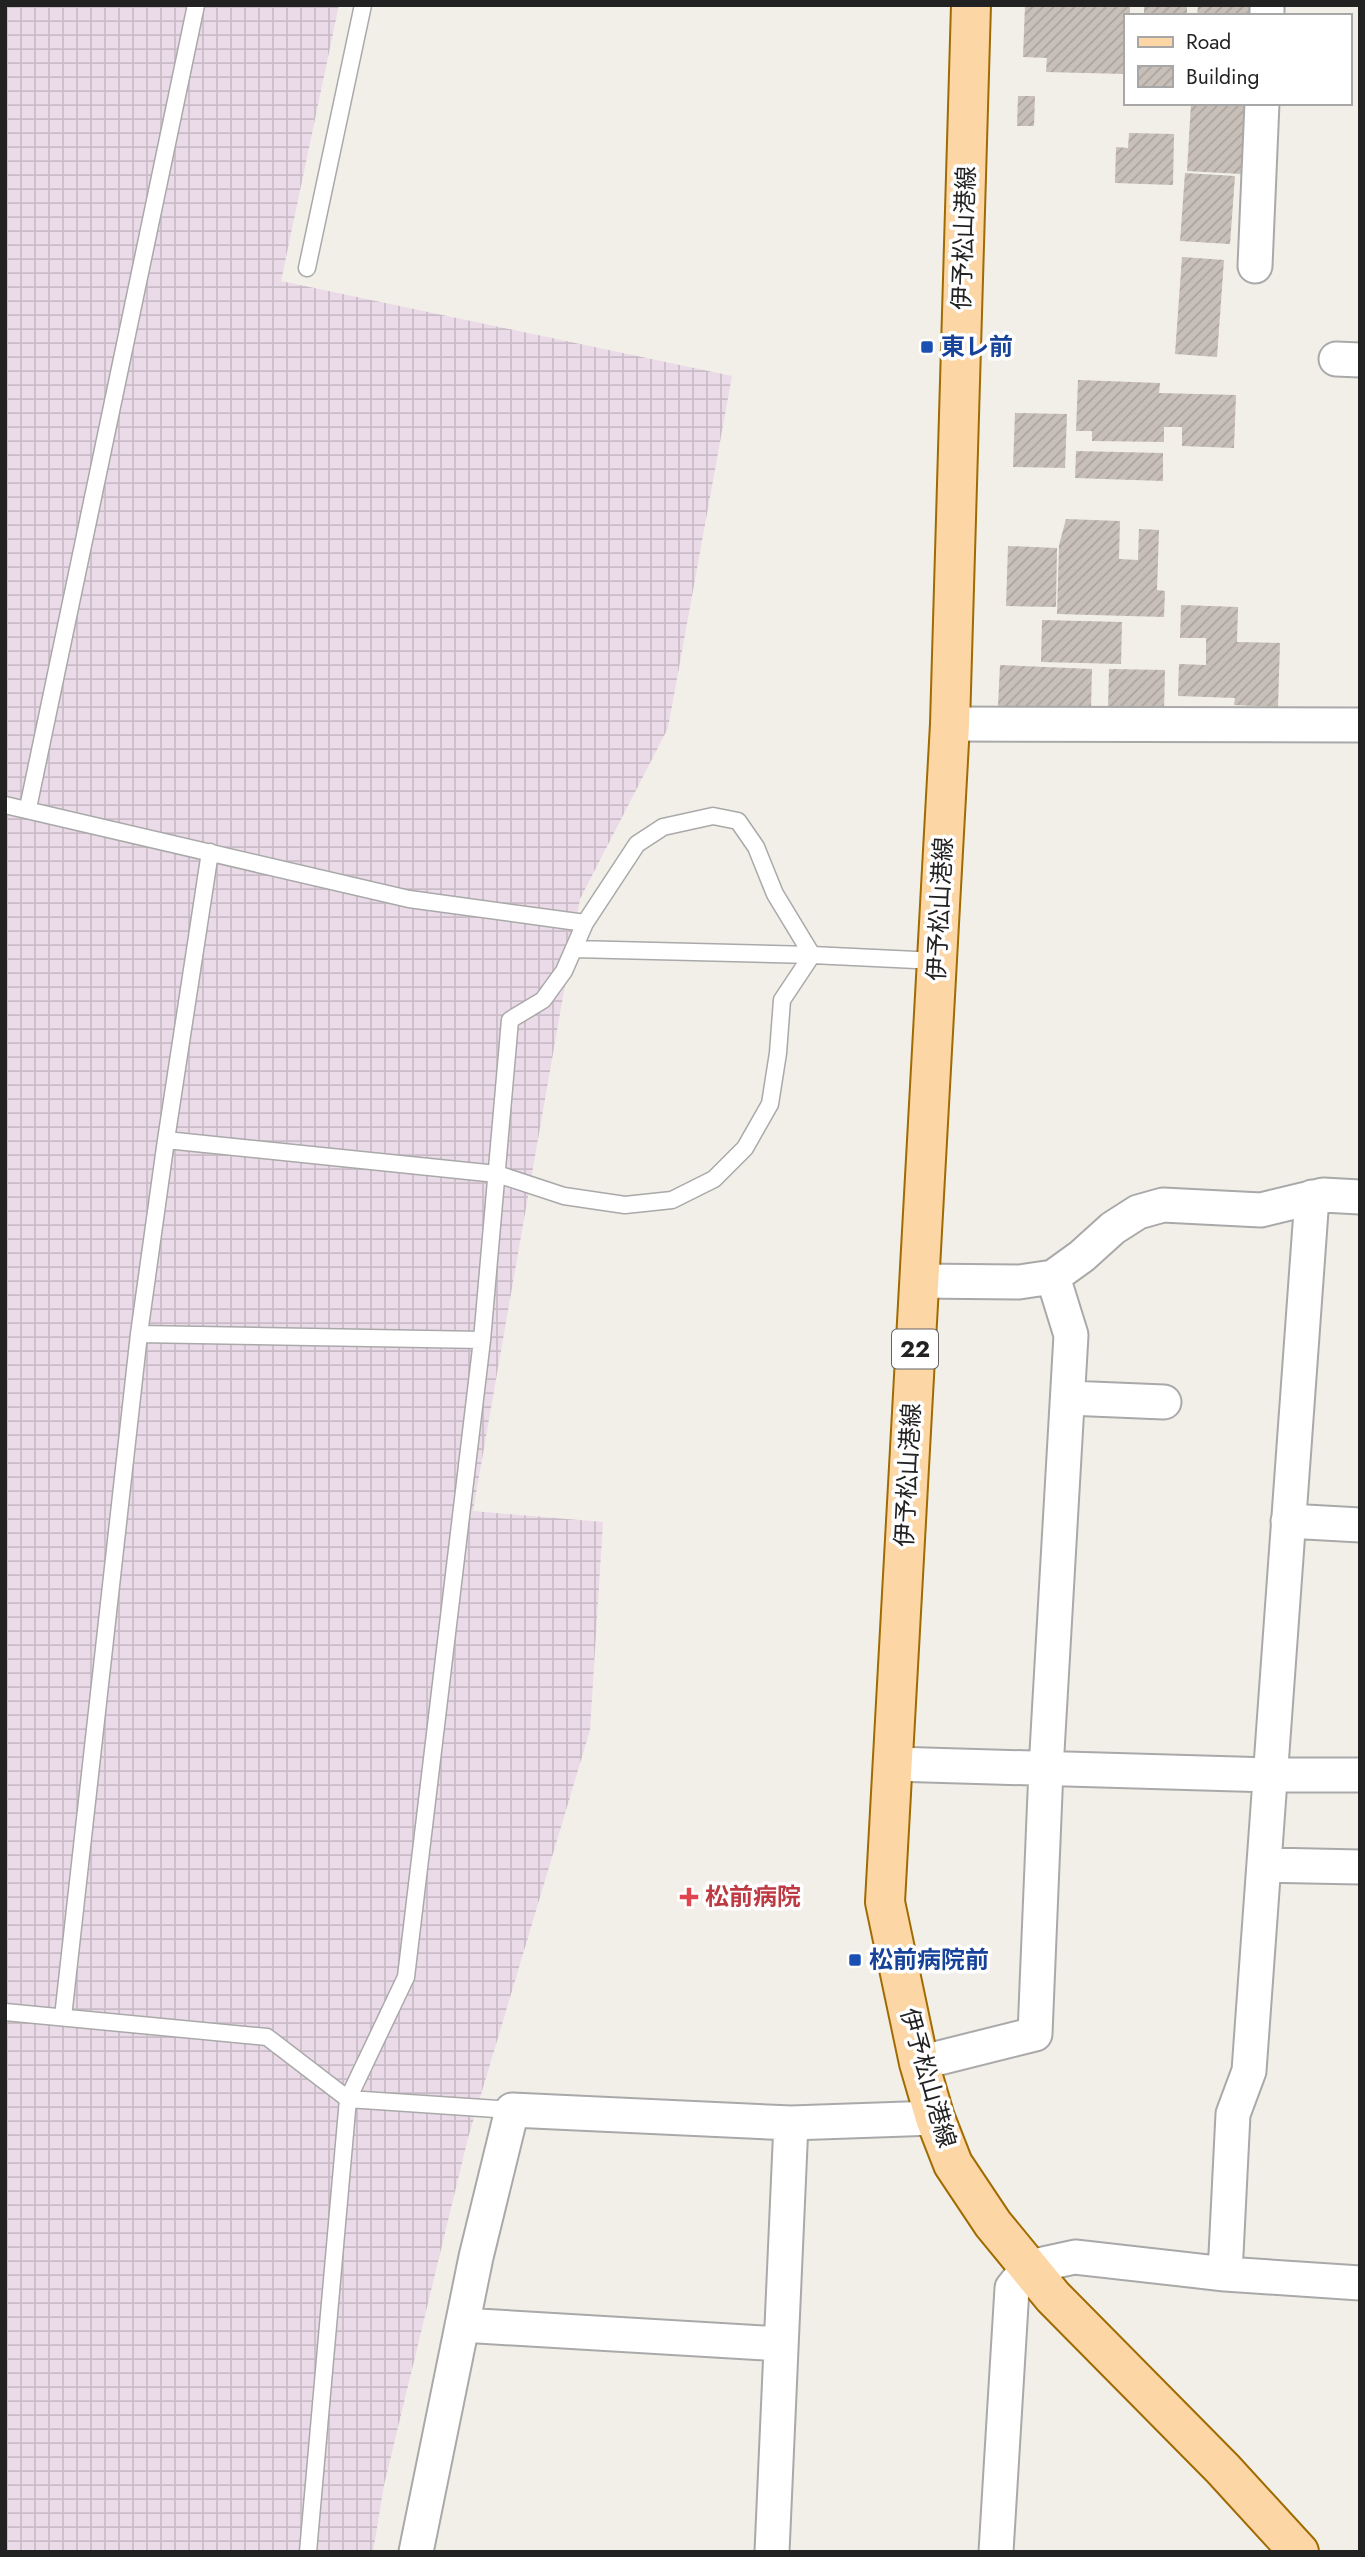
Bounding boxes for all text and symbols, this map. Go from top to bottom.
legend [1124,14,1351,105]
text: Road [1186,27,1231,57]
text: Building [1186,62,1259,92]
street label: 伊予松山港線 [943,165,984,311]
place label: 東レ前 [941,329,1013,364]
marker: 東レ前 [919,339,935,355]
street label: 伊予松山港線 [918,836,961,982]
road number: 22 [892,1330,938,1368]
street label: 伊予松山港線 [886,1402,929,1548]
place label: 松前病院 [705,1879,801,1914]
marker: 松前病院 [679,1887,699,1907]
place label: 松前病院前 [869,1942,989,1977]
marker: 松前病院前 [847,1952,863,1968]
street label: 伊予松山港線 [892,2004,965,2152]

